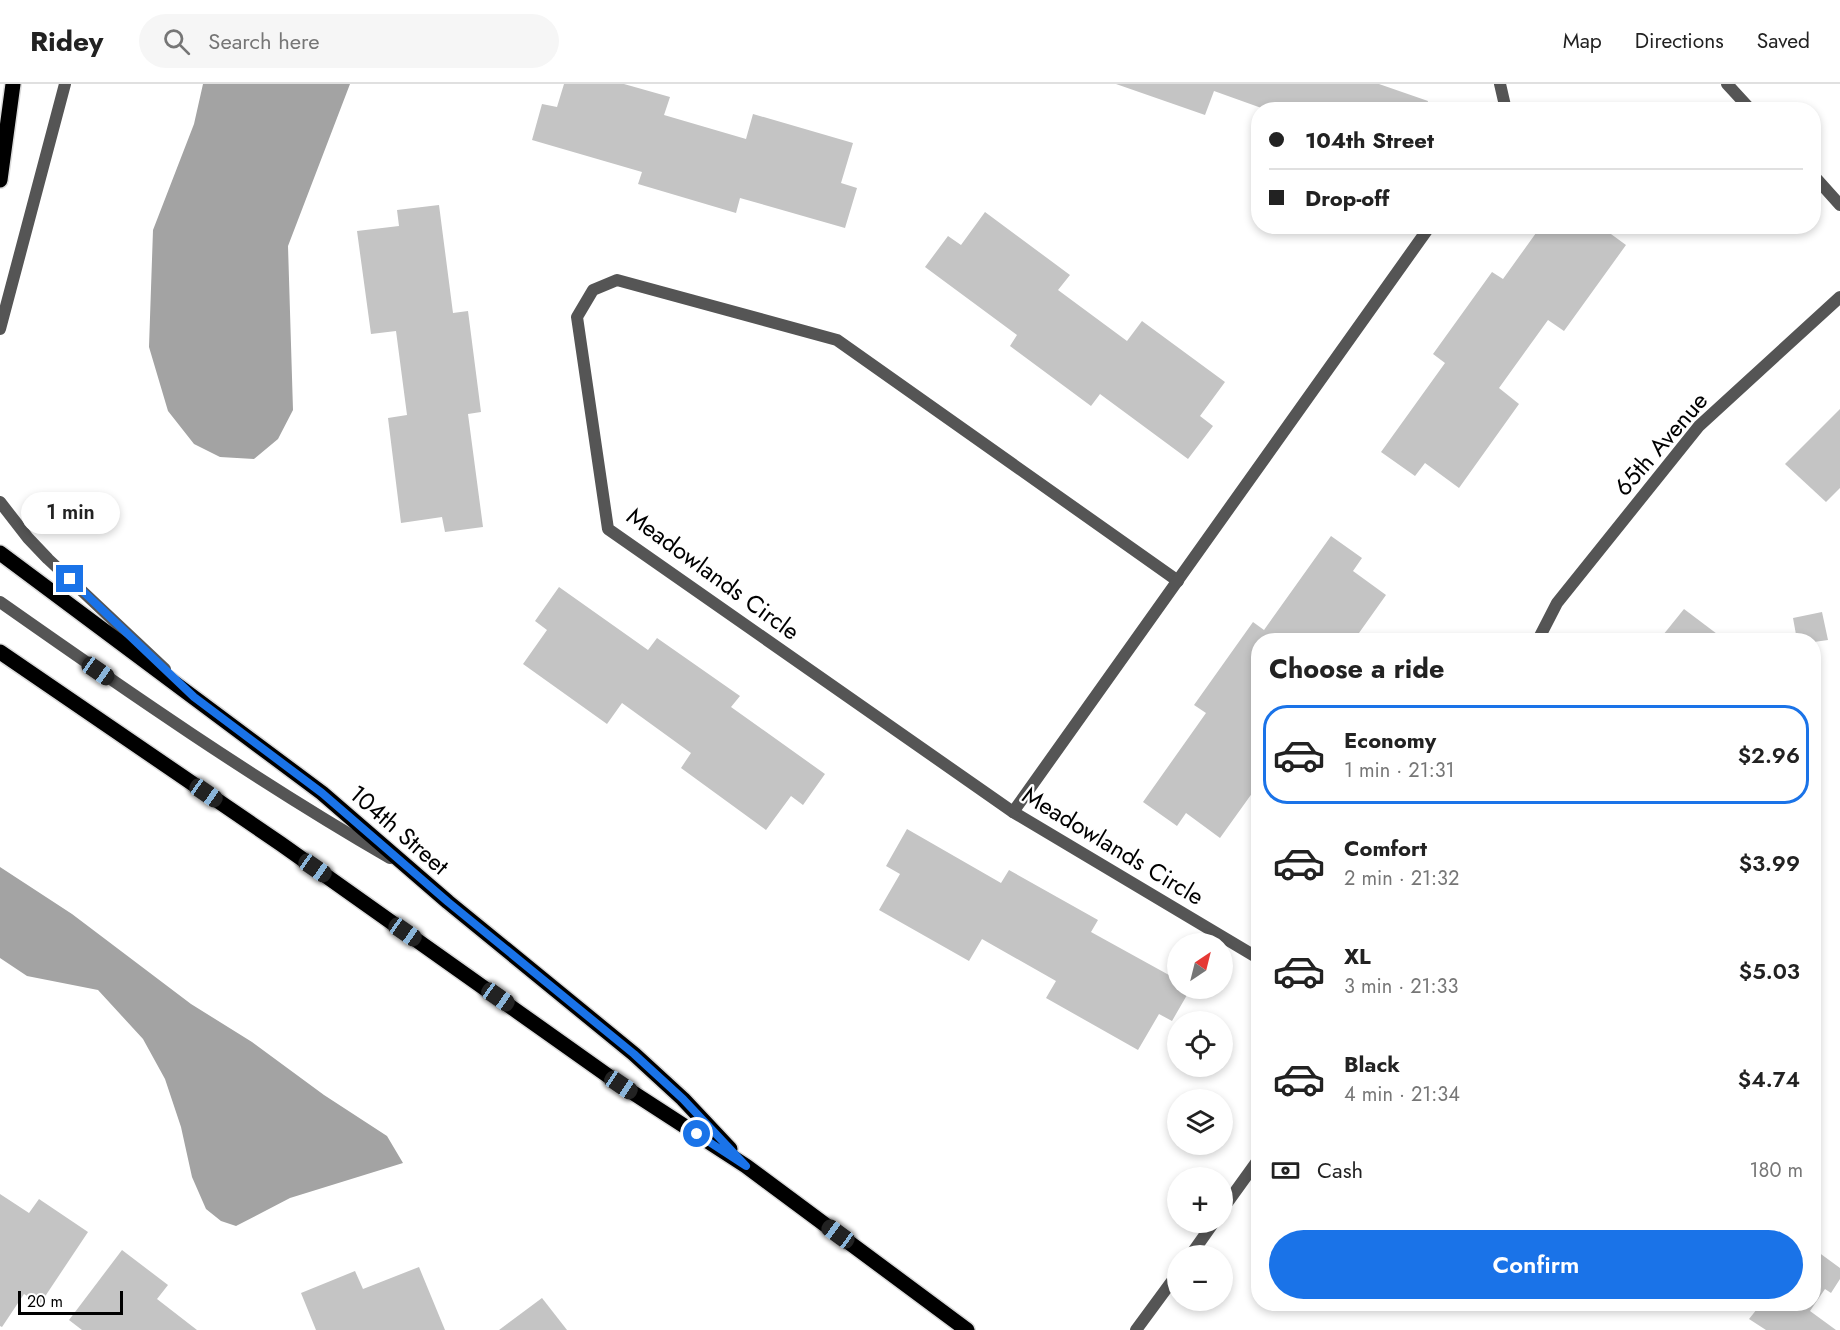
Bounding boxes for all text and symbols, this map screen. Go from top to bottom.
search box [139,14,559,68]
text: Ridey [30,21,103,62]
icon: search [160,25,193,58]
text: Search here [208,25,320,57]
text: Map [1563,26,1602,56]
text: Directions [1635,26,1724,56]
text: Saved [1757,26,1810,56]
text: 104th Street [1305,124,1434,156]
text: Drop-off [1305,182,1389,214]
street label: 65th Avenue [1606,384,1716,503]
callout: 1 min [20,492,119,534]
text: 1 min [46,498,95,527]
street label: Meadowlands Circle [620,499,807,648]
route end [56,565,83,592]
text: Choose a ride [1269,649,1444,688]
car [78,653,118,689]
text: Economy [1344,724,1436,756]
icon: car [1272,728,1326,782]
text: $2.96 [1738,739,1800,771]
text: 1 min · 21:31 [1344,756,1455,785]
car [186,775,226,811]
street label: 104th Street [342,776,457,883]
street label: Meadowlands Circle [1016,777,1211,914]
text: Comfort [1344,832,1427,864]
icon: car [1272,836,1326,890]
text: $3.99 [1739,847,1800,879]
car [295,850,335,886]
text: 2 min · 21:32 [1344,864,1459,893]
car [385,914,425,950]
north arrow [1167,933,1233,999]
map controls [1167,933,1233,1311]
text: XL [1344,940,1371,972]
icon: car [1272,944,1326,998]
text: $5.03 [1739,955,1800,987]
text: 3 min · 21:33 [1344,972,1458,1001]
car [478,979,518,1015]
button: locate [1167,1011,1233,1077]
text: Black [1344,1048,1400,1080]
icon: car [1272,1052,1326,1106]
text: $4.74 [1738,1063,1800,1095]
car [601,1067,641,1103]
text: 4 min · 21:34 [1344,1080,1460,1109]
button: layers [1167,1089,1233,1155]
route start [683,1120,710,1147]
icon: cash [1269,1154,1302,1187]
text: Cash [1317,1154,1363,1186]
text: 180 m [1749,1156,1803,1185]
button: + [1167,1167,1233,1233]
car [818,1216,858,1252]
button: Confirm [1269,1230,1803,1299]
button: − [1167,1245,1233,1311]
scale bar [18,1288,123,1316]
text: 20 m [27,1290,63,1313]

